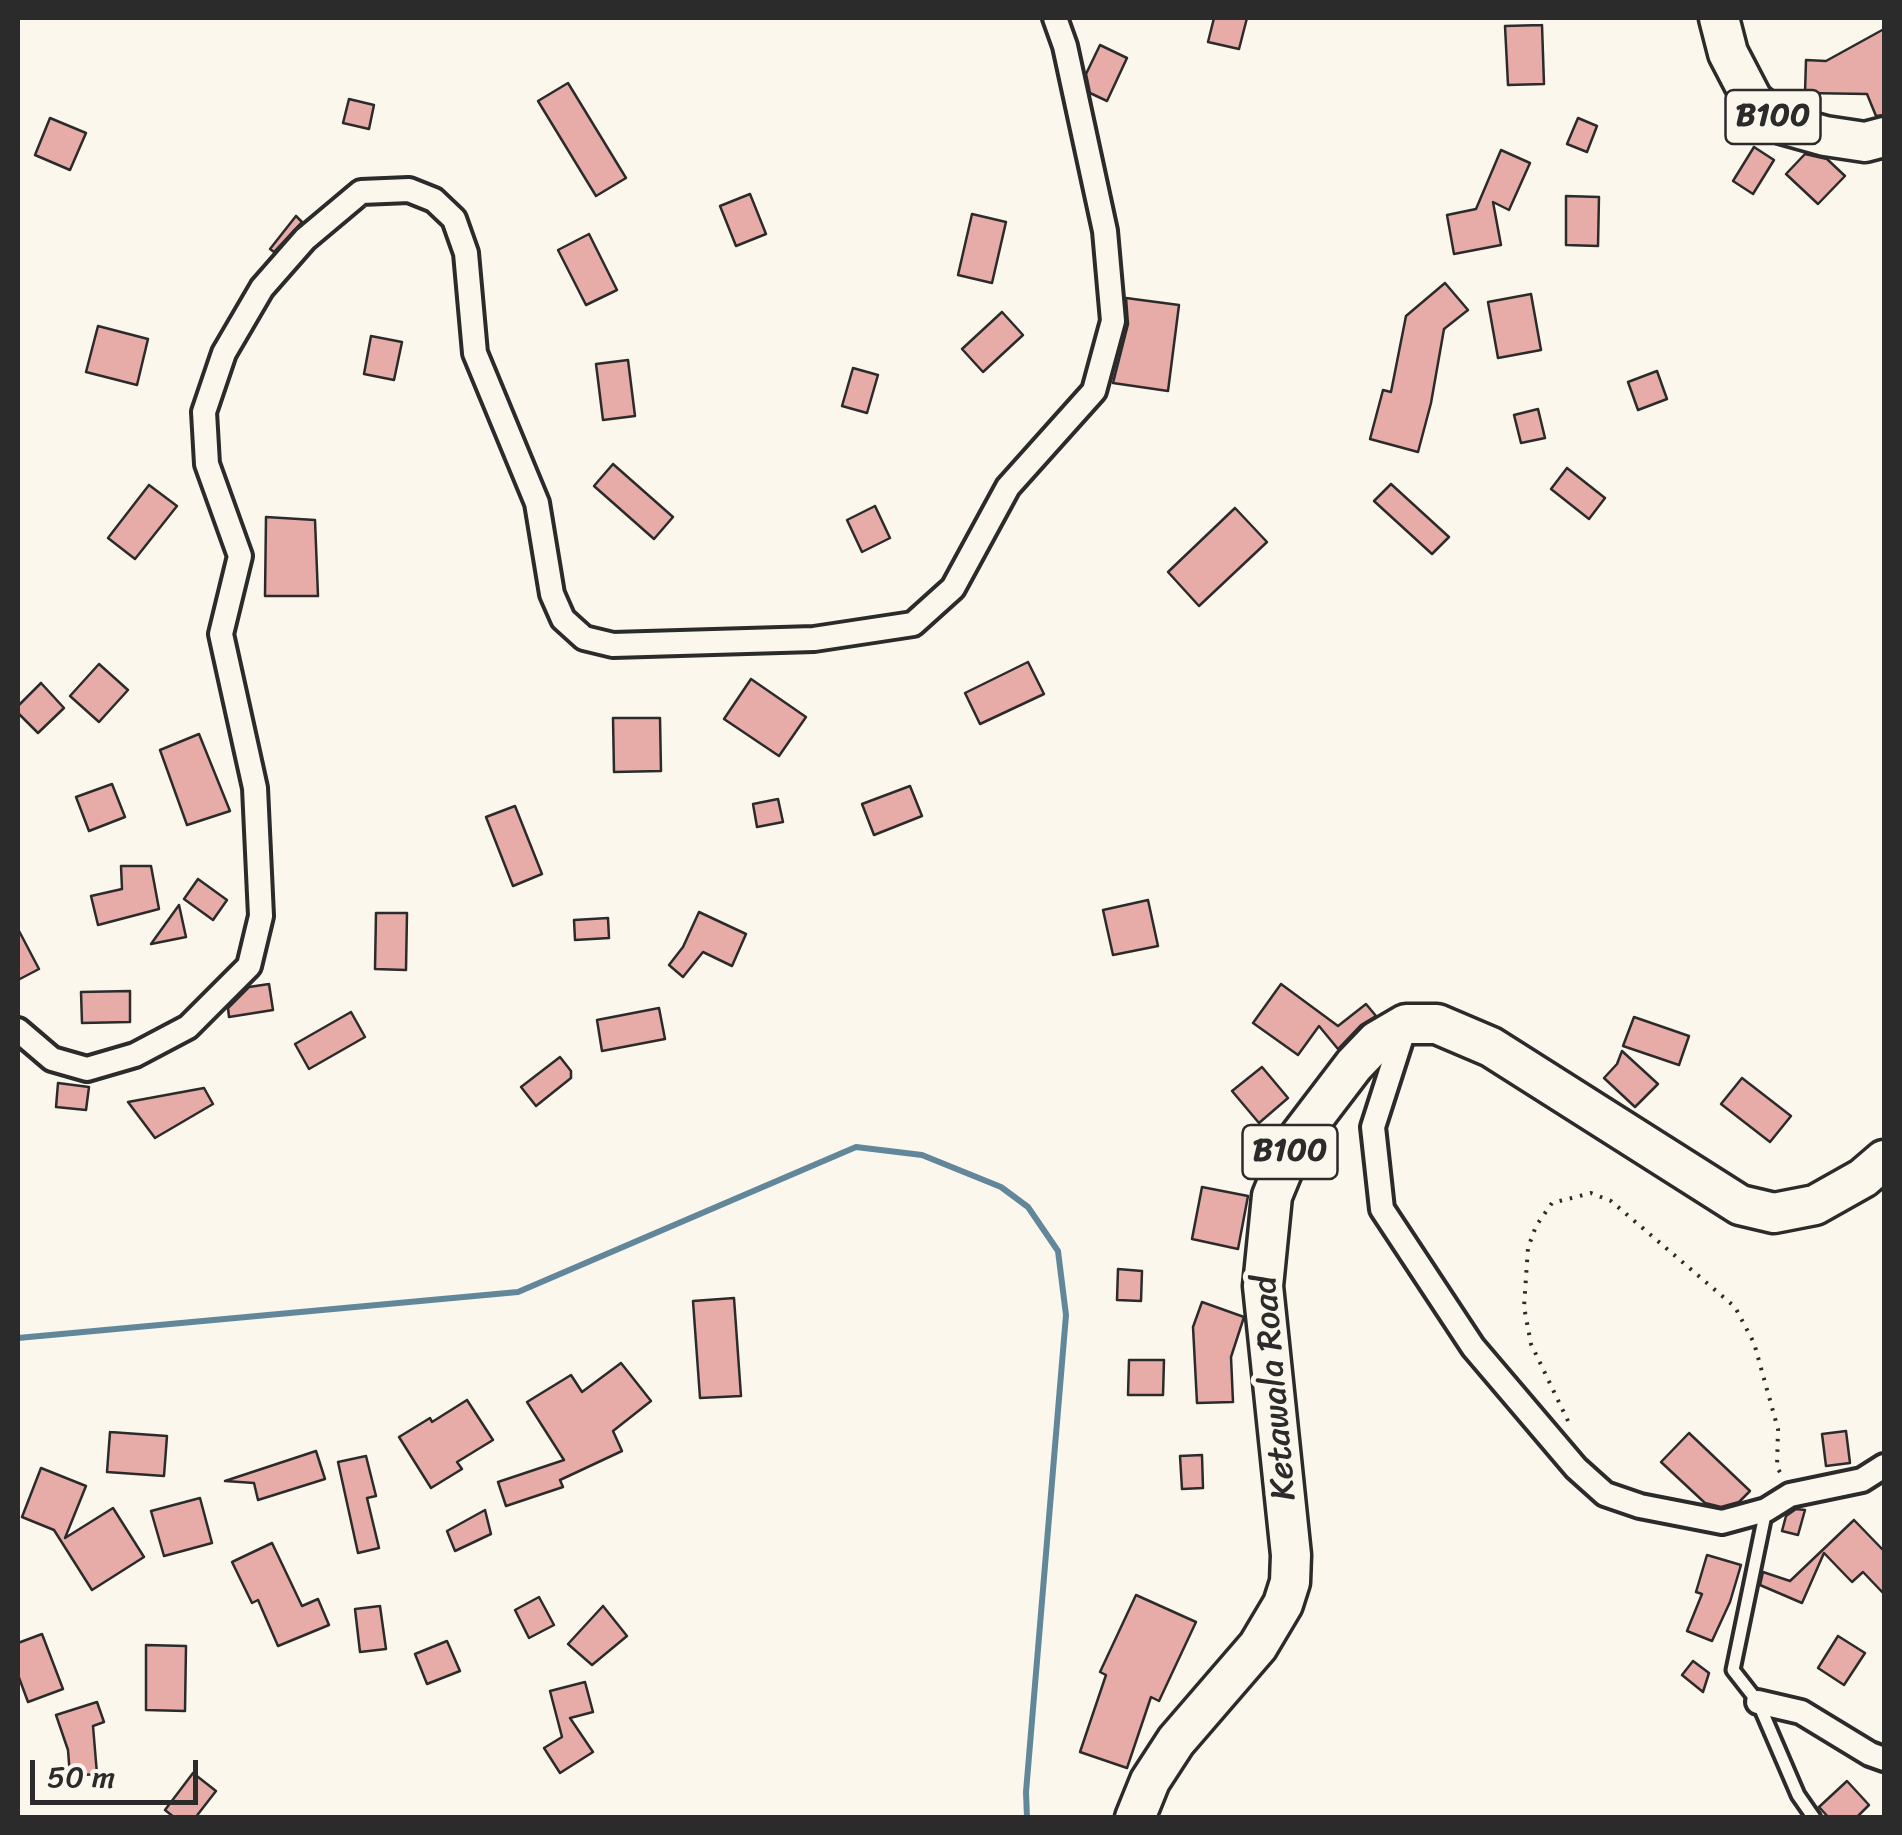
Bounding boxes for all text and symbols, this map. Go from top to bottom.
road number: B100 [1726,90,1820,144]
road number: B100 [1242,1125,1338,1179]
street label: Ketawala Road [1245,1274,1307,1502]
scale bar [35,1740,202,1802]
text: 50 m [47,1750,115,1804]

